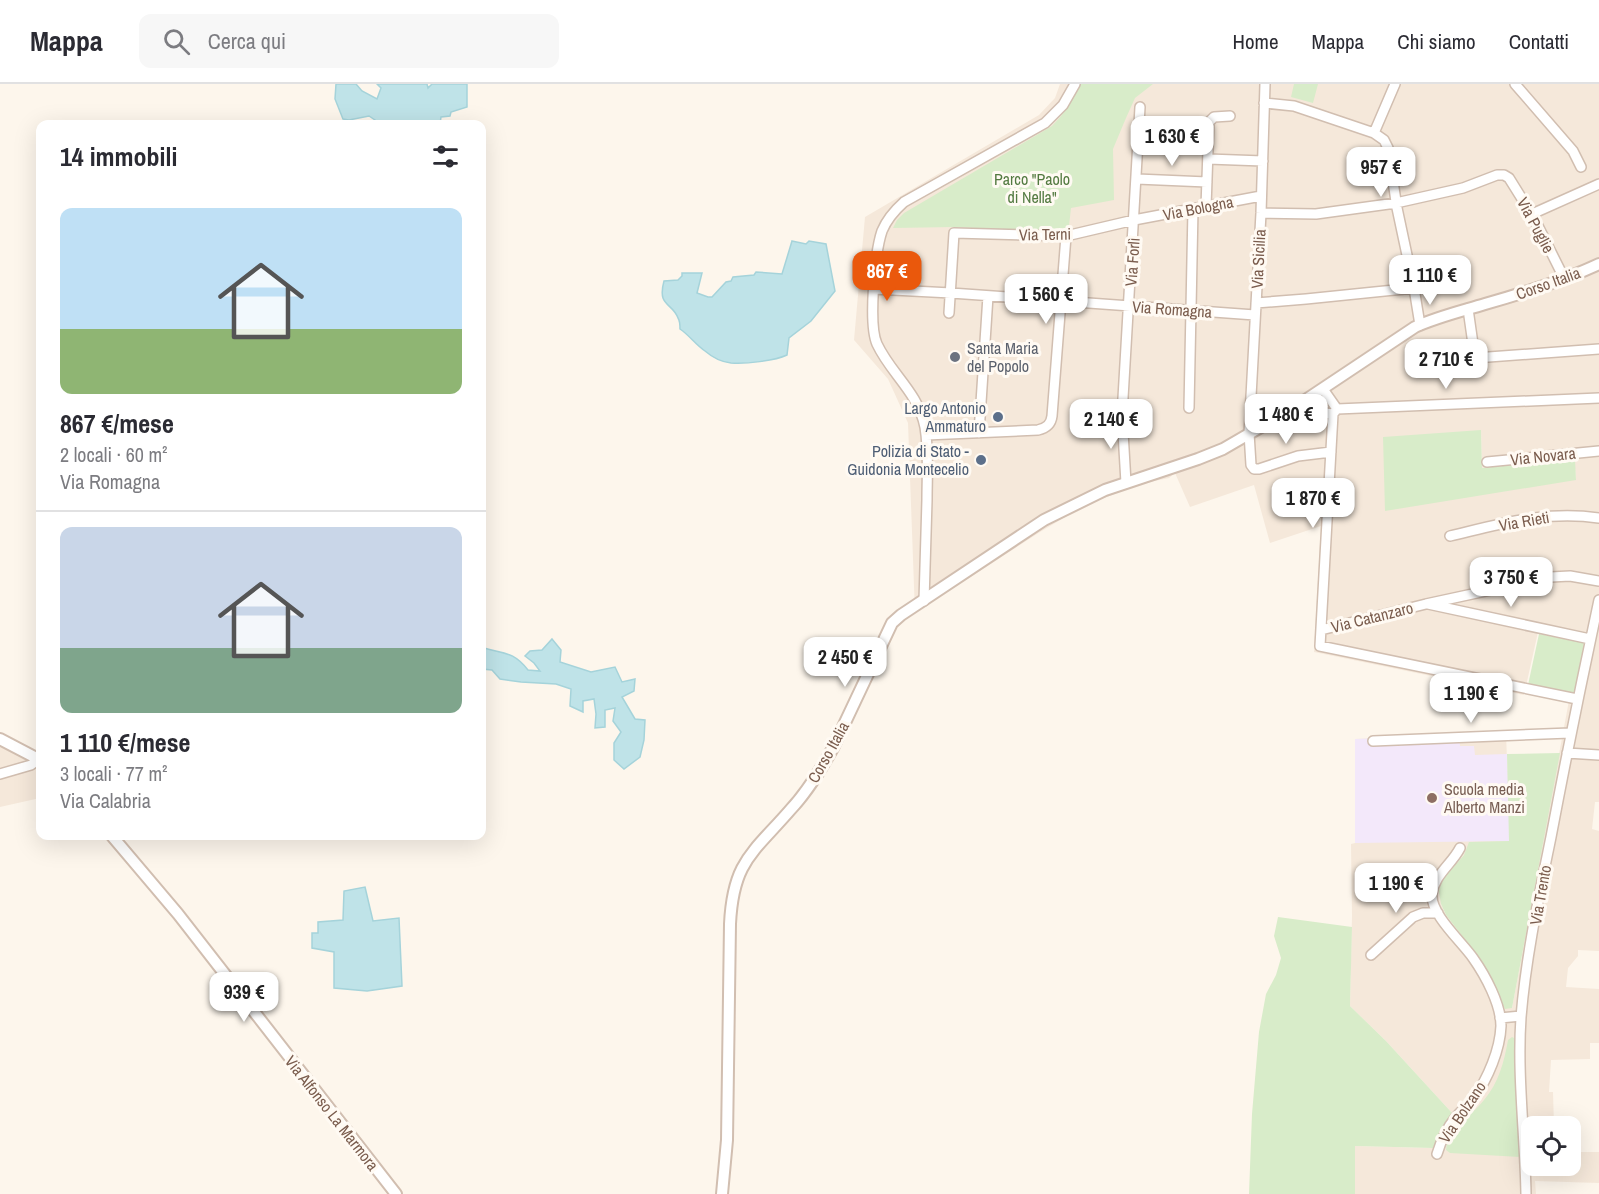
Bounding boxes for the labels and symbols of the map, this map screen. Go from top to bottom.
pin: 1 630 € [1117,116,1227,167]
pin: 957 € [1339,147,1423,198]
park label: Parco "Paolo di Nella" [994,168,1070,208]
street label: Via Bologna [1161,190,1236,226]
street label: Via Puglie [1512,193,1560,257]
street label: Via Terni [1019,223,1071,245]
street label: Via Sicilia [1245,228,1271,289]
street label: Via Forlì [1119,237,1145,287]
pin: 867 € [845,251,929,302]
pin: 1 110 € [1375,255,1485,306]
street label: Corso Italia [1513,261,1584,305]
pin: 1 560 € [991,274,1101,325]
street label: Via Romagna [1131,295,1213,323]
place label: Santa Maria del Popolo [967,337,1039,377]
pin: 2 710 € [1391,339,1501,390]
marker: Santa Maria del Popolo [948,350,962,364]
pin: 1 480 € [1231,394,1341,445]
place label: Largo Antonio Ammaturo [904,397,986,437]
pin: 2 140 € [1056,399,1166,450]
marker: Largo Antonio Ammaturo [991,410,1005,424]
place label: Polizia di Stato - Guidonia Montecelio [847,440,970,480]
street label: Via Novara [1509,442,1577,470]
marker: Polizia di Stato - Guidonia Montecelio [974,453,988,467]
pin: 1 870 € [1258,478,1368,529]
street label: Via Rieti [1497,506,1551,536]
pin: 3 750 € [1456,557,1566,608]
street label: Via Catanzaro [1329,596,1415,638]
pin: 2 450 € [790,637,900,688]
pin: 1 190 € [1416,673,1526,724]
street label: Corso Italia [802,717,854,787]
place label: Scuola media Alberto Manzi [1443,778,1525,818]
marker: Scuola media Alberto Manzi [1425,791,1439,805]
pin: 1 190 € [1341,863,1451,914]
street label: Via Trento [1524,863,1556,927]
pin: 939 € [202,972,286,1023]
street label: Via Alfonso La Marmora [280,1051,384,1176]
street label: Via Bolzano [1433,1077,1491,1147]

